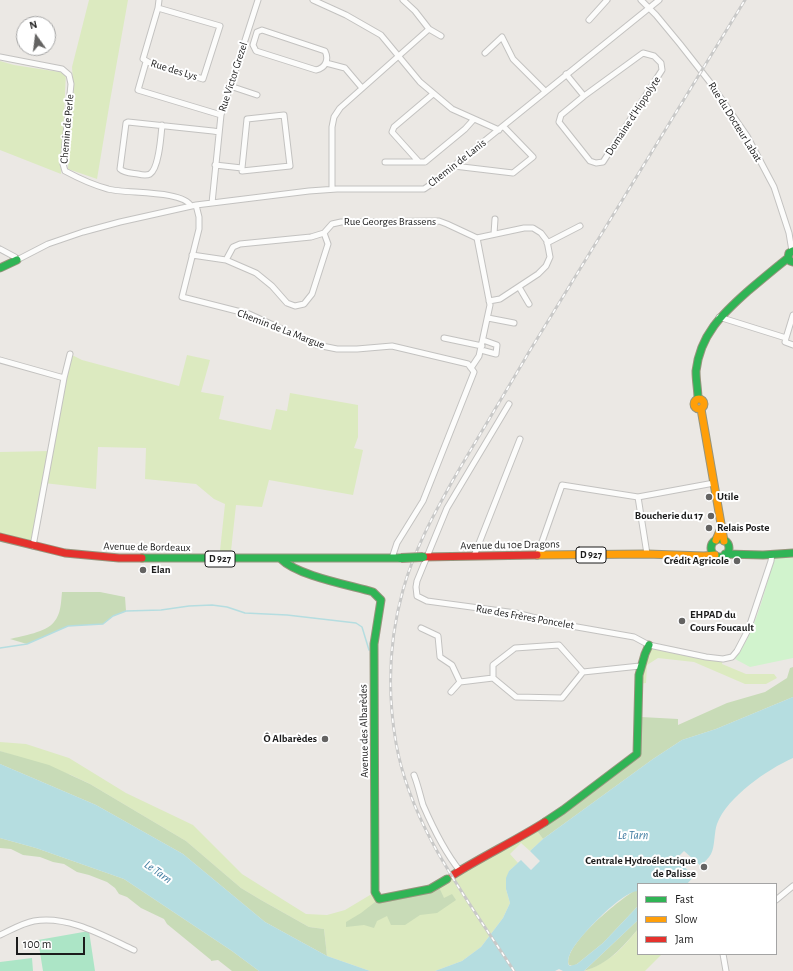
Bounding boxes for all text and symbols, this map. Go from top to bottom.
north arrow [16,16,56,56]
text: N [28,19,38,31]
street label: Rue Victor Grezel [215,40,251,114]
street label: Rue des Lys [149,57,199,83]
street label: Domaine d'Hippolyte [603,74,663,158]
street label: Rue du Docteur Labat [705,80,765,164]
street label: Chemin de Perle [57,94,77,164]
street label: Chemin de Lanis [425,136,489,190]
street label: Rue Georges Brassens [344,215,436,229]
street label: Chemin de La Margue [235,306,327,352]
place label: Utile [717,490,739,504]
marker: Utile [704,492,714,502]
place label: Boucherie du 17 [635,509,703,523]
marker: Boucherie du 17 [706,511,716,521]
place label: Relais Poste [717,521,769,535]
marker: Relais Poste [704,523,714,533]
street label: Avenue du 10e Dragons [460,538,560,552]
street label: Avenue de Bordeaux [103,540,191,554]
road number: D 927 [576,547,606,563]
road number: D 927 [205,551,235,567]
place label: Crédit Agricole [664,554,729,568]
marker: Crédit Agricole [732,556,742,566]
place label: Elan [151,563,171,577]
marker: Elan [138,565,148,575]
street label: Rue des Frères Poncelet [475,602,575,632]
place label: EHPAD du Cours Foucault [690,608,754,634]
marker: EHPAD du Cours Foucault [677,616,687,626]
street label: Avenue des Albarèdes [357,684,371,778]
place label: Ô Albarèdes [263,732,317,746]
marker: Ô Albarèdes [320,734,330,744]
water label: Le Tarn [618,828,648,842]
place label: Centrale Hydroélectrique de Palisse [585,854,696,880]
water label: Le Tarn [141,857,175,887]
marker: Centrale Hydroélectrique de Palisse [699,862,709,872]
legend [637,883,777,955]
text: Fast [675,893,694,905]
text: Slow [675,913,697,925]
scale bar [18,929,87,955]
text: Jam [675,933,694,945]
text: 100 m [23,938,51,950]

